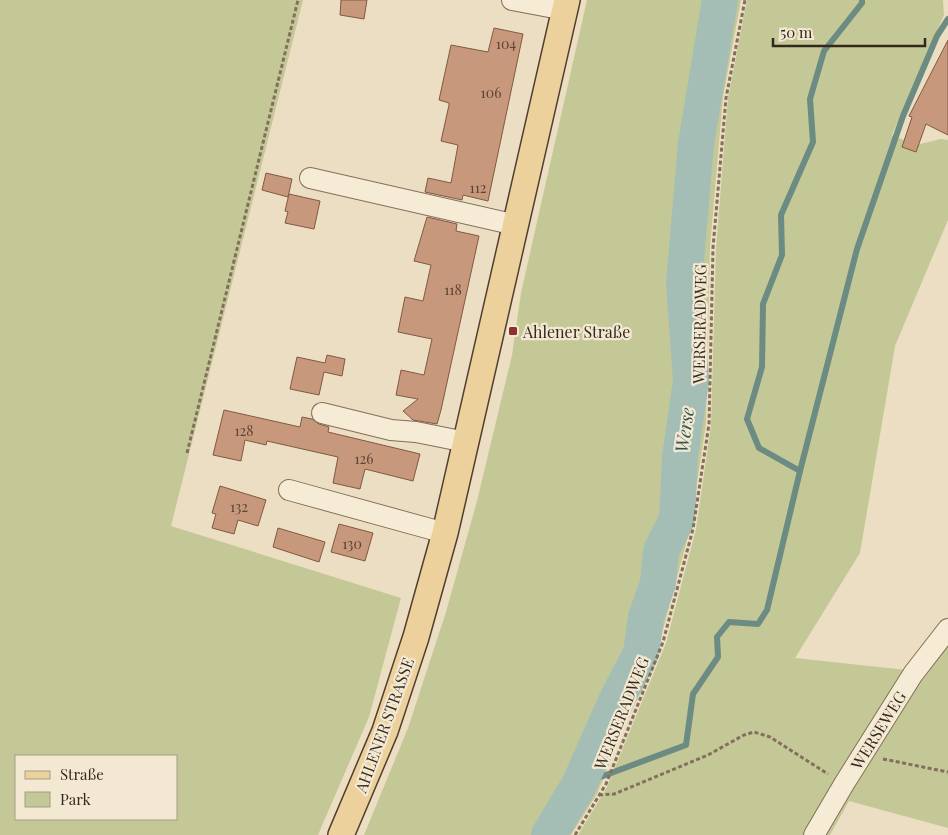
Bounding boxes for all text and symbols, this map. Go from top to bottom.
scale bar [773,15,926,47]
text: 50 m [780,22,813,42]
house number: 104 [496,34,516,53]
house number: 106 [481,83,501,102]
house number: 112 [469,178,487,197]
street label: WERSERADWEG [687,264,711,385]
house number: 118 [444,280,462,299]
place label: Ahlener Straße [522,321,630,342]
marker: Ahlener Straße [507,325,519,337]
water label: Werse [669,406,699,454]
house number: 128 [234,421,254,440]
house number: 126 [354,449,374,468]
house number: 132 [230,497,248,516]
house number: 130 [342,534,362,553]
street label: WERSERADWEG [588,653,653,773]
street label: AHLENER STRASSE [349,655,418,796]
street label: WERSEWEG [845,687,910,774]
legend [15,755,178,820]
text: Straße [60,764,104,784]
text: Park [60,789,92,809]

